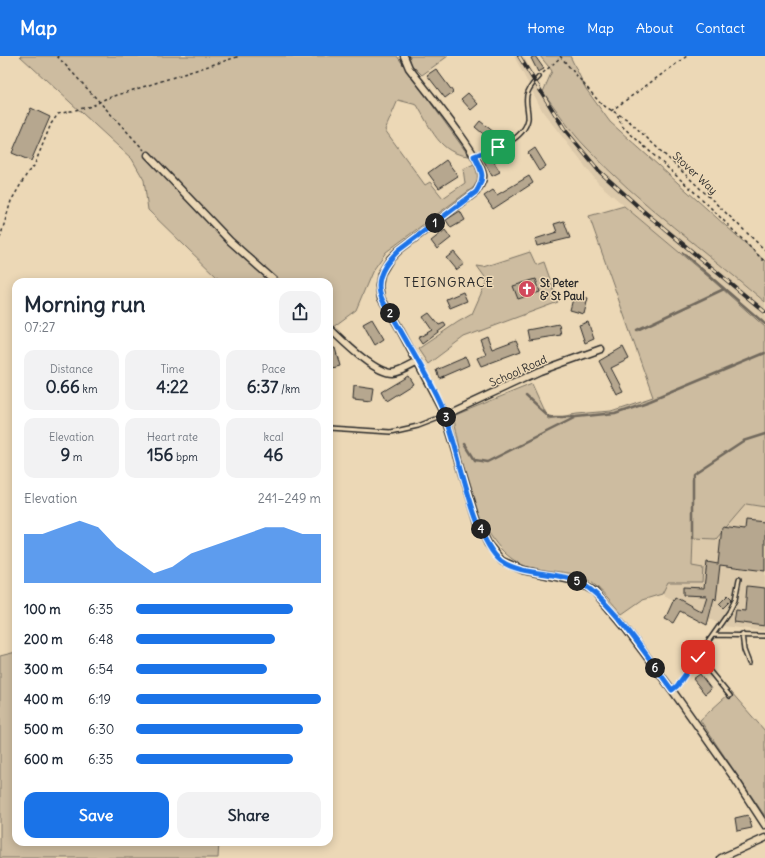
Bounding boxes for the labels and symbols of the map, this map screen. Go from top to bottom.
pin [481,130,515,164]
street label: Stover Way [670,149,720,197]
pin: 1 [425,213,445,233]
district label: TEIGNGRACE [404,274,494,291]
place label: St Peter & St Paul [540,276,585,303]
church icon: St Peter & St Paul [517,279,537,299]
pin: 2 [380,303,400,323]
street label: School Road [487,352,549,390]
pin: 3 [436,407,456,427]
pin: 4 [471,519,491,539]
pin: 5 [567,571,587,591]
pin [681,640,715,674]
pin: 6 [645,658,665,678]

